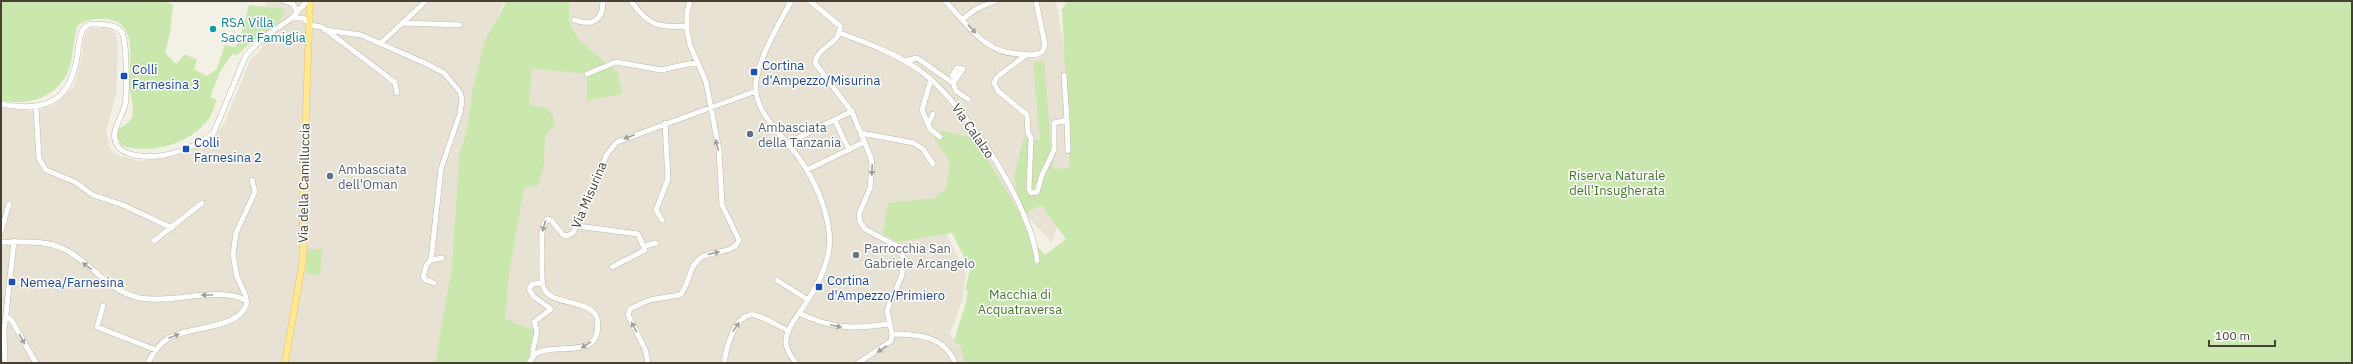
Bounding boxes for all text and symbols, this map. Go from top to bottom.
place label: RSA Villa Sacra Famiglia [221,14,306,46]
marker: RSA Villa Sacra Famiglia [208,24,218,34]
one-way arrow [968,24,977,34]
place label: Cortina d'Ampezzo/Misurina [762,57,880,89]
place label: Colli Farnesina 3 [132,61,200,93]
marker: Cortina d'Ampezzo/Misurina [749,67,759,77]
marker: Colli Farnesina 3 [119,71,129,81]
street label: Via Calalzo [948,100,998,162]
place label: Ambasciata della Tanzania [758,119,841,151]
street label: Via della Camilluccia [294,123,314,243]
marker: Ambasciata della Tanzania [745,129,755,139]
place label: Colli Farnesina 2 [194,134,262,166]
one-way arrow [622,134,634,140]
one-way arrow [714,138,720,150]
marker: Colli Farnesina 2 [181,144,191,154]
street label: Via Misurina [567,159,611,231]
place label: Ambasciata dell'Oman [338,161,407,193]
one-way arrow [869,164,875,177]
park label: Riserva Naturale dell'Insugherata [1569,167,1665,199]
marker: Ambasciata dell'Oman [325,171,335,181]
one-way arrow [541,220,547,233]
place label: Parrocchia San Gabriele Arcangelo [864,240,975,272]
one-way arrow [708,249,721,255]
marker: Parrocchia San Gabriele Arcangelo [851,250,861,260]
one-way arrow [82,262,93,270]
place label: Cortina d'Ampezzo/Primiero [827,272,945,304]
place label: Nemea/Farnesina [20,274,124,291]
marker: Nemea/Farnesina [7,277,17,287]
marker: Cortina d'Ampezzo/Primiero [814,282,824,292]
park label: Macchia di Acquatraversa [978,286,1062,318]
one-way arrow [200,292,213,298]
one-way arrow [733,321,740,332]
one-way arrow [631,322,637,333]
scale bar [2209,322,2275,348]
one-way arrow [829,324,842,330]
text: 100 m [2215,328,2250,343]
one-way arrow [19,333,26,345]
one-way arrow [169,333,180,339]
one-way arrow [581,341,591,349]
one-way arrow [877,345,887,353]

